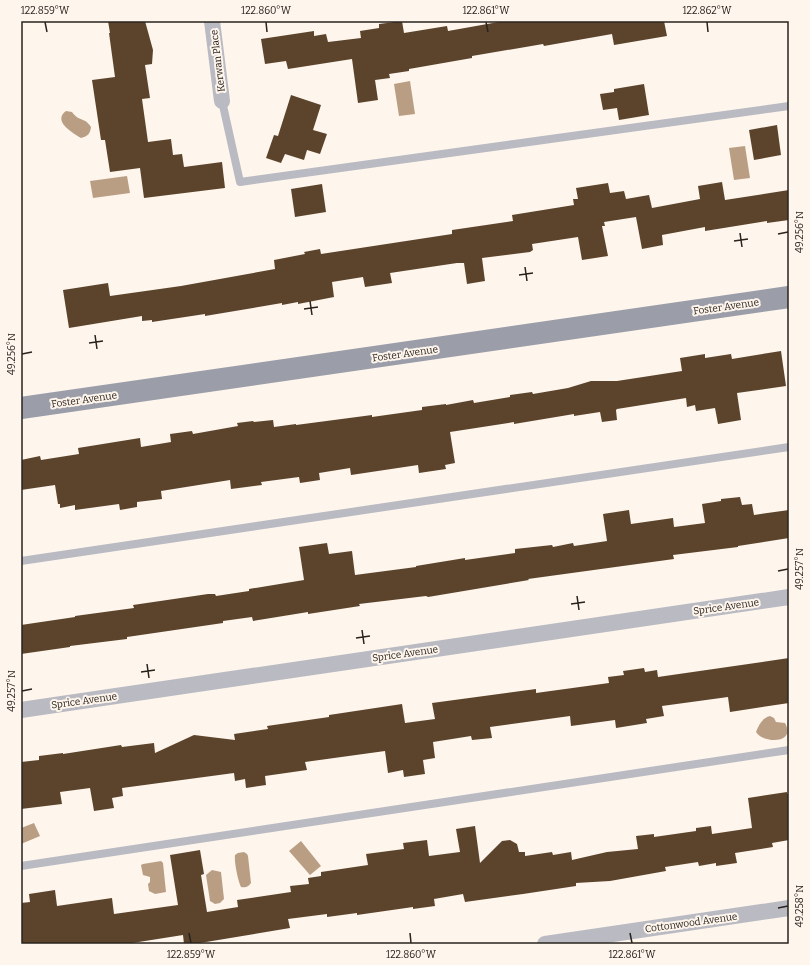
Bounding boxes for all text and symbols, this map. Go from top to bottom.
text: 122.859°W [21,5,70,17]
text: 122.860°W [241,5,292,17]
text: 122.861°W [462,5,510,17]
text: 122.862°W [683,5,732,17]
street label: Kerwan Place [208,29,228,93]
text: 49.256°N [794,211,806,253]
street label: Foster Avenue [693,296,760,318]
text: 49.256°N [6,333,18,375]
street label: Foster Avenue [372,343,439,365]
street label: Foster Avenue [51,389,118,411]
text: 49.257°N [794,548,806,590]
street label: Sprice Avenue [692,596,760,618]
street label: Sprice Avenue [371,643,439,665]
text: 49.257°N [6,670,18,712]
street label: Sprice Avenue [50,690,118,712]
text: 49.258°N [794,885,806,927]
street label: Cottonwood Avenue [644,911,738,935]
text: 122.859°W [167,949,216,961]
text: 122.860°W [386,949,437,961]
text: 122.861°W [608,949,656,961]

